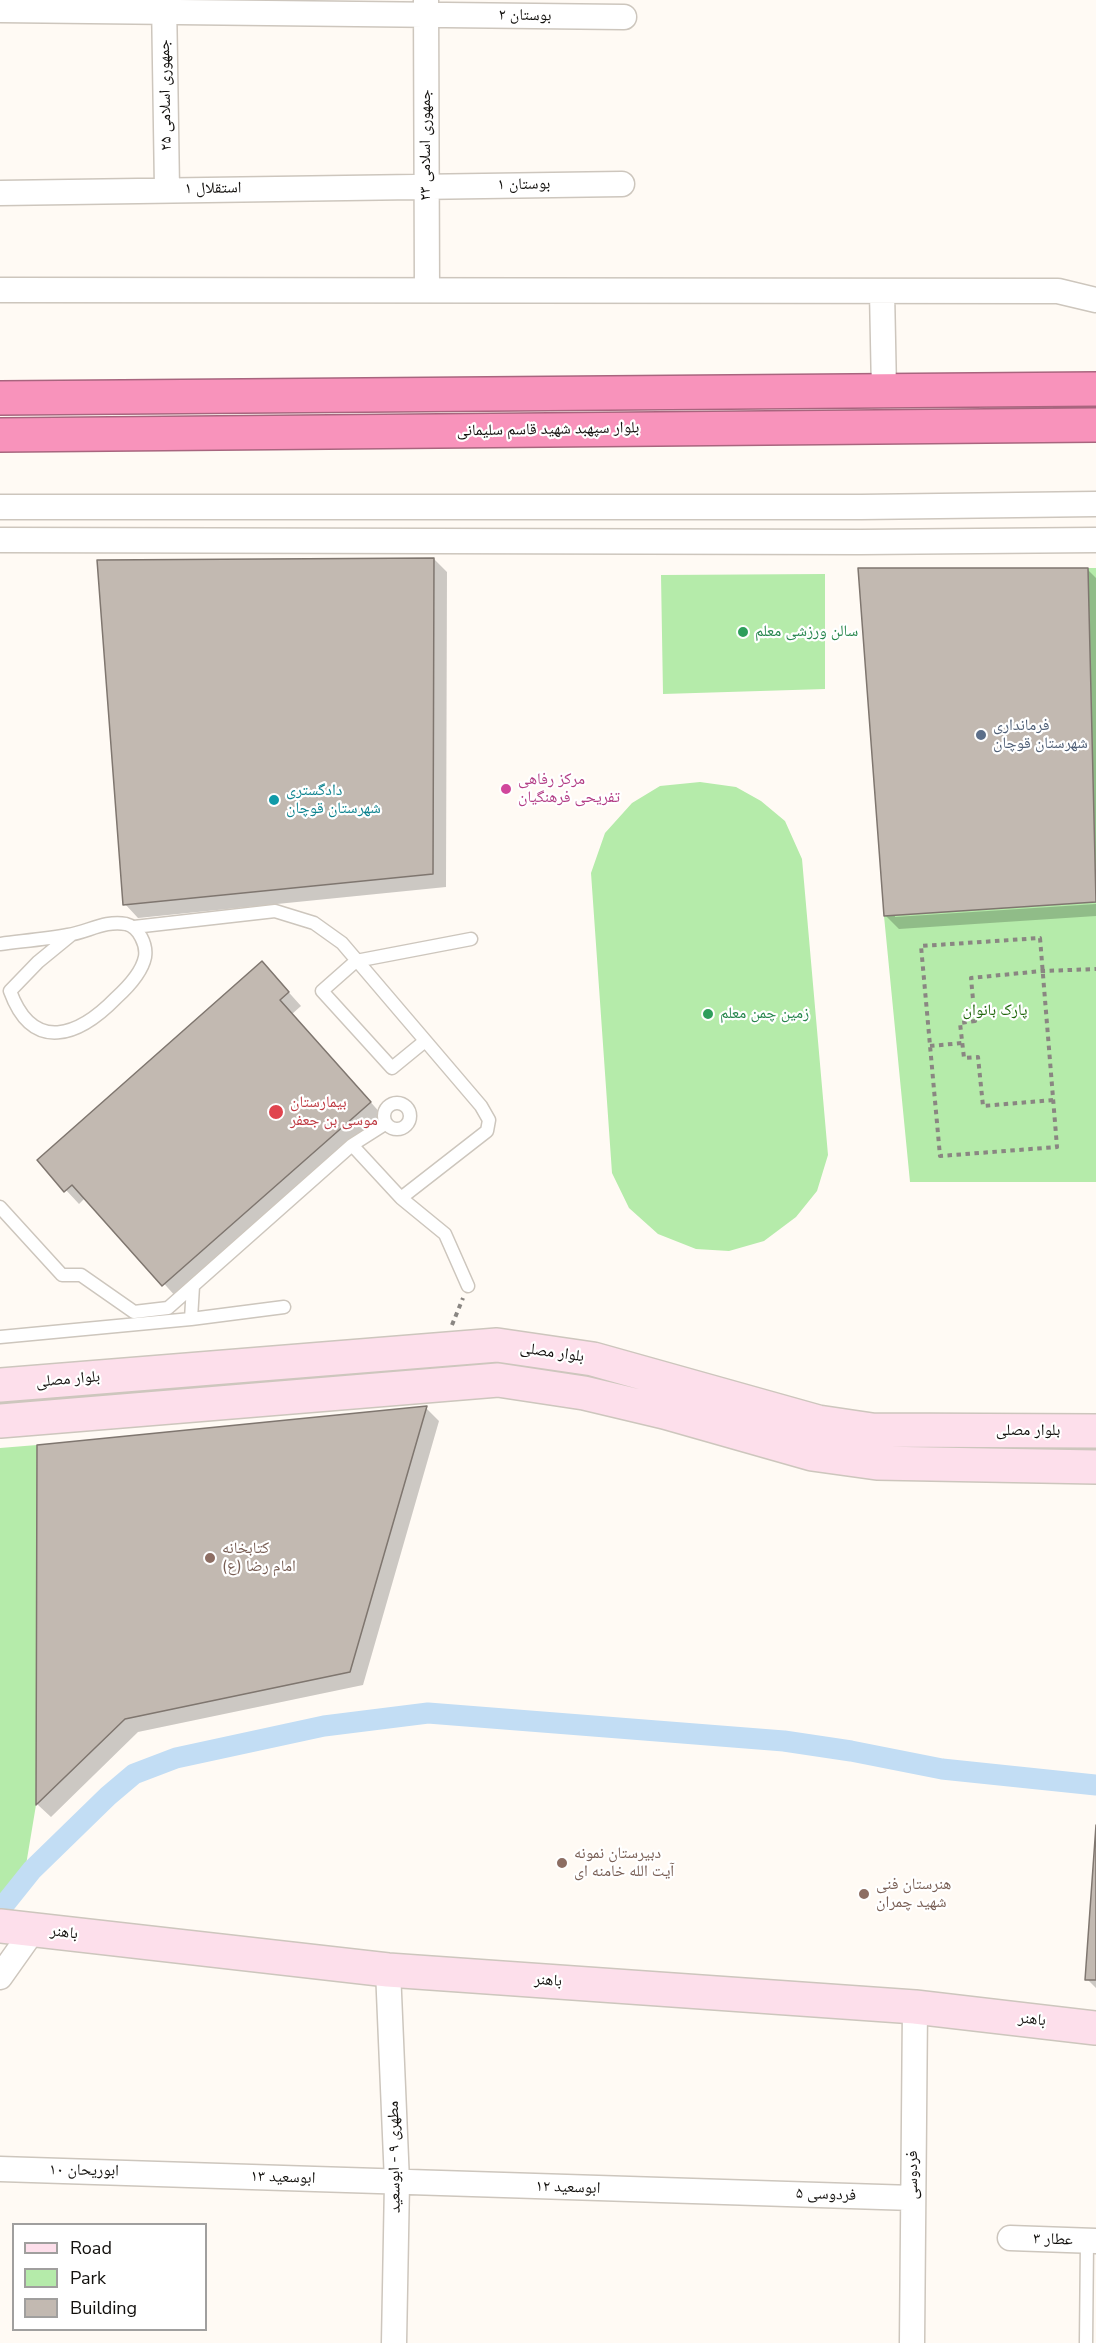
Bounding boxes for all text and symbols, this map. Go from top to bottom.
street label: بوستان ۲ [498,6,552,26]
street label: جمهوری اسلامی ۲۵ [155,39,177,151]
street label: جمهوری اسلامی ۲۳ [416,89,436,201]
street label: بوستان ۱ [497,175,551,195]
street label: استقلال ۱ [184,179,242,199]
street label: بلوار سپهبد شهید قاسم سلیمانی [456,419,640,441]
place label: سالن ورزشی معلم [755,622,858,642]
marker: سالن ورزشی معلم [736,625,750,639]
place label: فرمانداری شهرستان قوچان [993,716,1088,754]
marker: فرمانداری شهرستان قوچان [974,728,988,742]
place label: مرکز رفاهی تفریحی فرهنگیان [518,770,620,808]
place label: دادگستری شهرستان قوچان [286,781,381,819]
marker: مرکز رفاهی تفریحی فرهنگیان [499,782,513,796]
marker: دادگستری شهرستان قوچان [267,793,281,807]
park label: پارک بانوان [963,1001,1027,1021]
place label: زمین چمن معلم [720,1004,809,1024]
marker: زمین چمن معلم [701,1007,715,1021]
place label: بیمارستان موسی بن جعفر [290,1093,378,1131]
marker: بیمارستان موسی بن جعفر [267,1103,285,1121]
street label: بلوار مصلی [519,1339,585,1367]
street label: بلوار مصلی [35,1368,101,1392]
street label: بلوار مصلی [996,1421,1060,1441]
place label: کتابخانه امام رضا (ع) [222,1539,296,1577]
marker: کتابخانه امام رضا (ع) [203,1551,217,1565]
place label: دبیرستان نمونه آیت الله خامنه ای [574,1844,674,1882]
marker: دبیرستان نمونه آیت الله خامنه ای [555,1856,569,1870]
place label: هنرستان فنی شهید چمران [876,1875,951,1913]
marker: هنرستان فنی شهید چمران [857,1887,871,1901]
street label: باهنر [49,1922,79,1944]
street label: باهنر [534,1970,562,1992]
street label: باهنر [1017,2009,1047,2031]
street label: مطهری ۹ - ابوسعید [384,2101,406,2213]
street label: فردوسی [903,2151,923,2199]
street label: ابوریحان ۱۰ [49,2161,119,2181]
street label: ابوسعید ۱۳ [250,2167,316,2189]
street label: ابوسعید ۱۲ [535,2177,601,2199]
street label: فردوسی ۵ [796,2184,856,2206]
legend [12,2223,207,2331]
street label: عطار ۳ [1033,2230,1073,2250]
text: Road [70,2236,112,2260]
text: Park [70,2266,106,2290]
text: Building [70,2296,137,2320]

